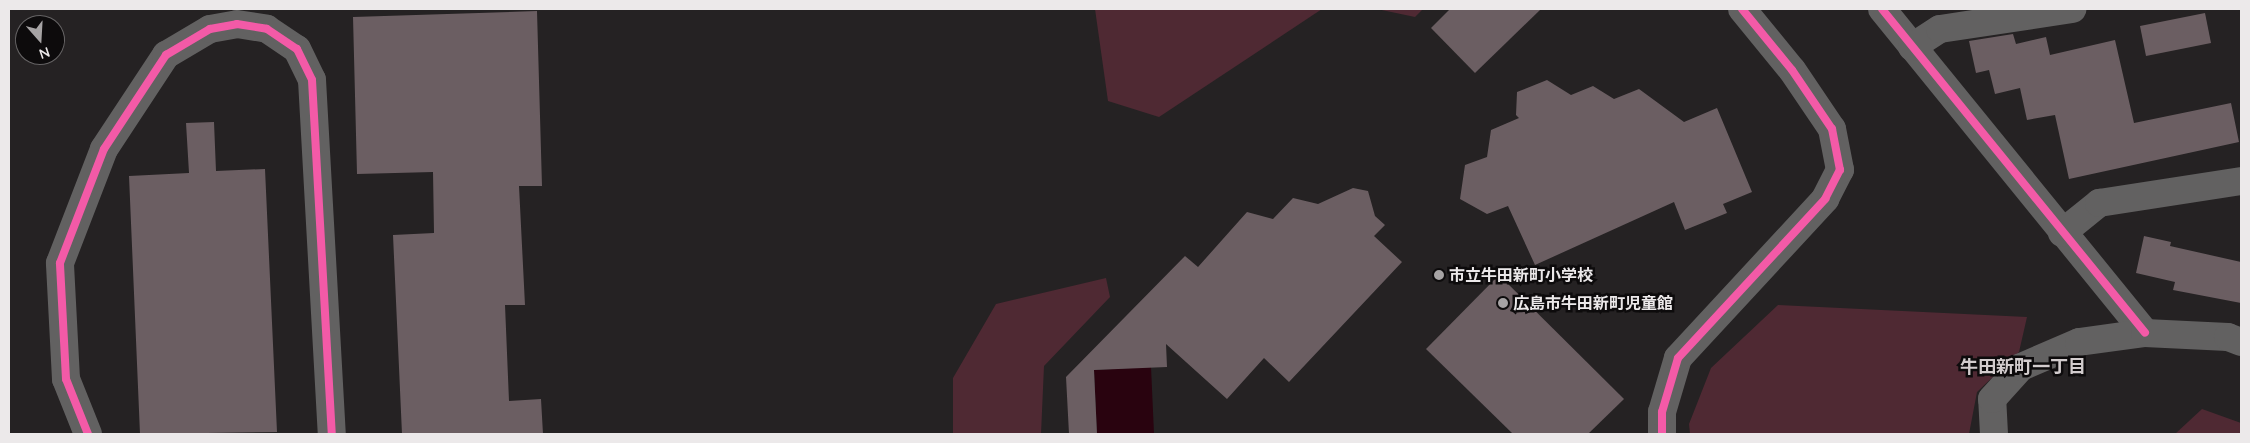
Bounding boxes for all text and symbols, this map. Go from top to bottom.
north arrow [15,15,65,65]
text: N [37,43,52,63]
place label: 市立牛田新町小学校 [1449,265,1593,285]
marker: 市立牛田新町小学校 [1433,269,1445,281]
place label: 広島市牛田新町児童館 [1513,293,1673,313]
marker: 広島市牛田新町児童館 [1497,297,1509,309]
district label: 牛田新町一丁目 [1960,356,2086,378]

